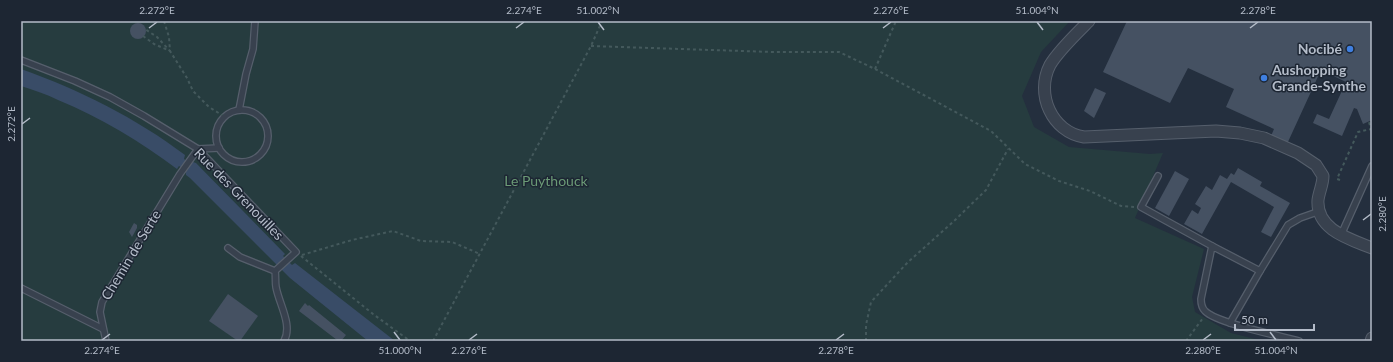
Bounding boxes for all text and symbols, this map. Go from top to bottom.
text: 2.272°E [139,4,175,16]
text: 2.274°E [506,4,542,16]
text: 51.002°N [576,4,620,16]
text: 2.276°E [873,4,909,16]
text: 51.004°N [1015,4,1059,16]
text: 2.278°E [1240,4,1276,16]
place label: Nocibé [1298,40,1343,57]
marker: Nocibé [1345,44,1355,54]
place label: Aushopping Grande-Synthe [1271,61,1366,94]
marker: Aushopping Grande-Synthe [1259,73,1269,83]
text: 2.272°E [5,106,17,142]
street label: Rue des Grenouilles [191,144,288,243]
park label: Le Puythouck [504,172,589,189]
text: 2.280°E [1376,196,1388,232]
street label: Chemin de Serte [97,207,164,303]
scale bar [1235,306,1314,332]
text: 50 m [1241,312,1268,327]
text: 2.274°E [84,344,120,356]
text: 51.000°N [378,344,422,356]
text: 2.276°E [451,344,487,356]
text: 2.278°E [818,344,854,356]
text: 2.280°E [1185,344,1221,356]
text: 51.004°N [1254,344,1298,356]

